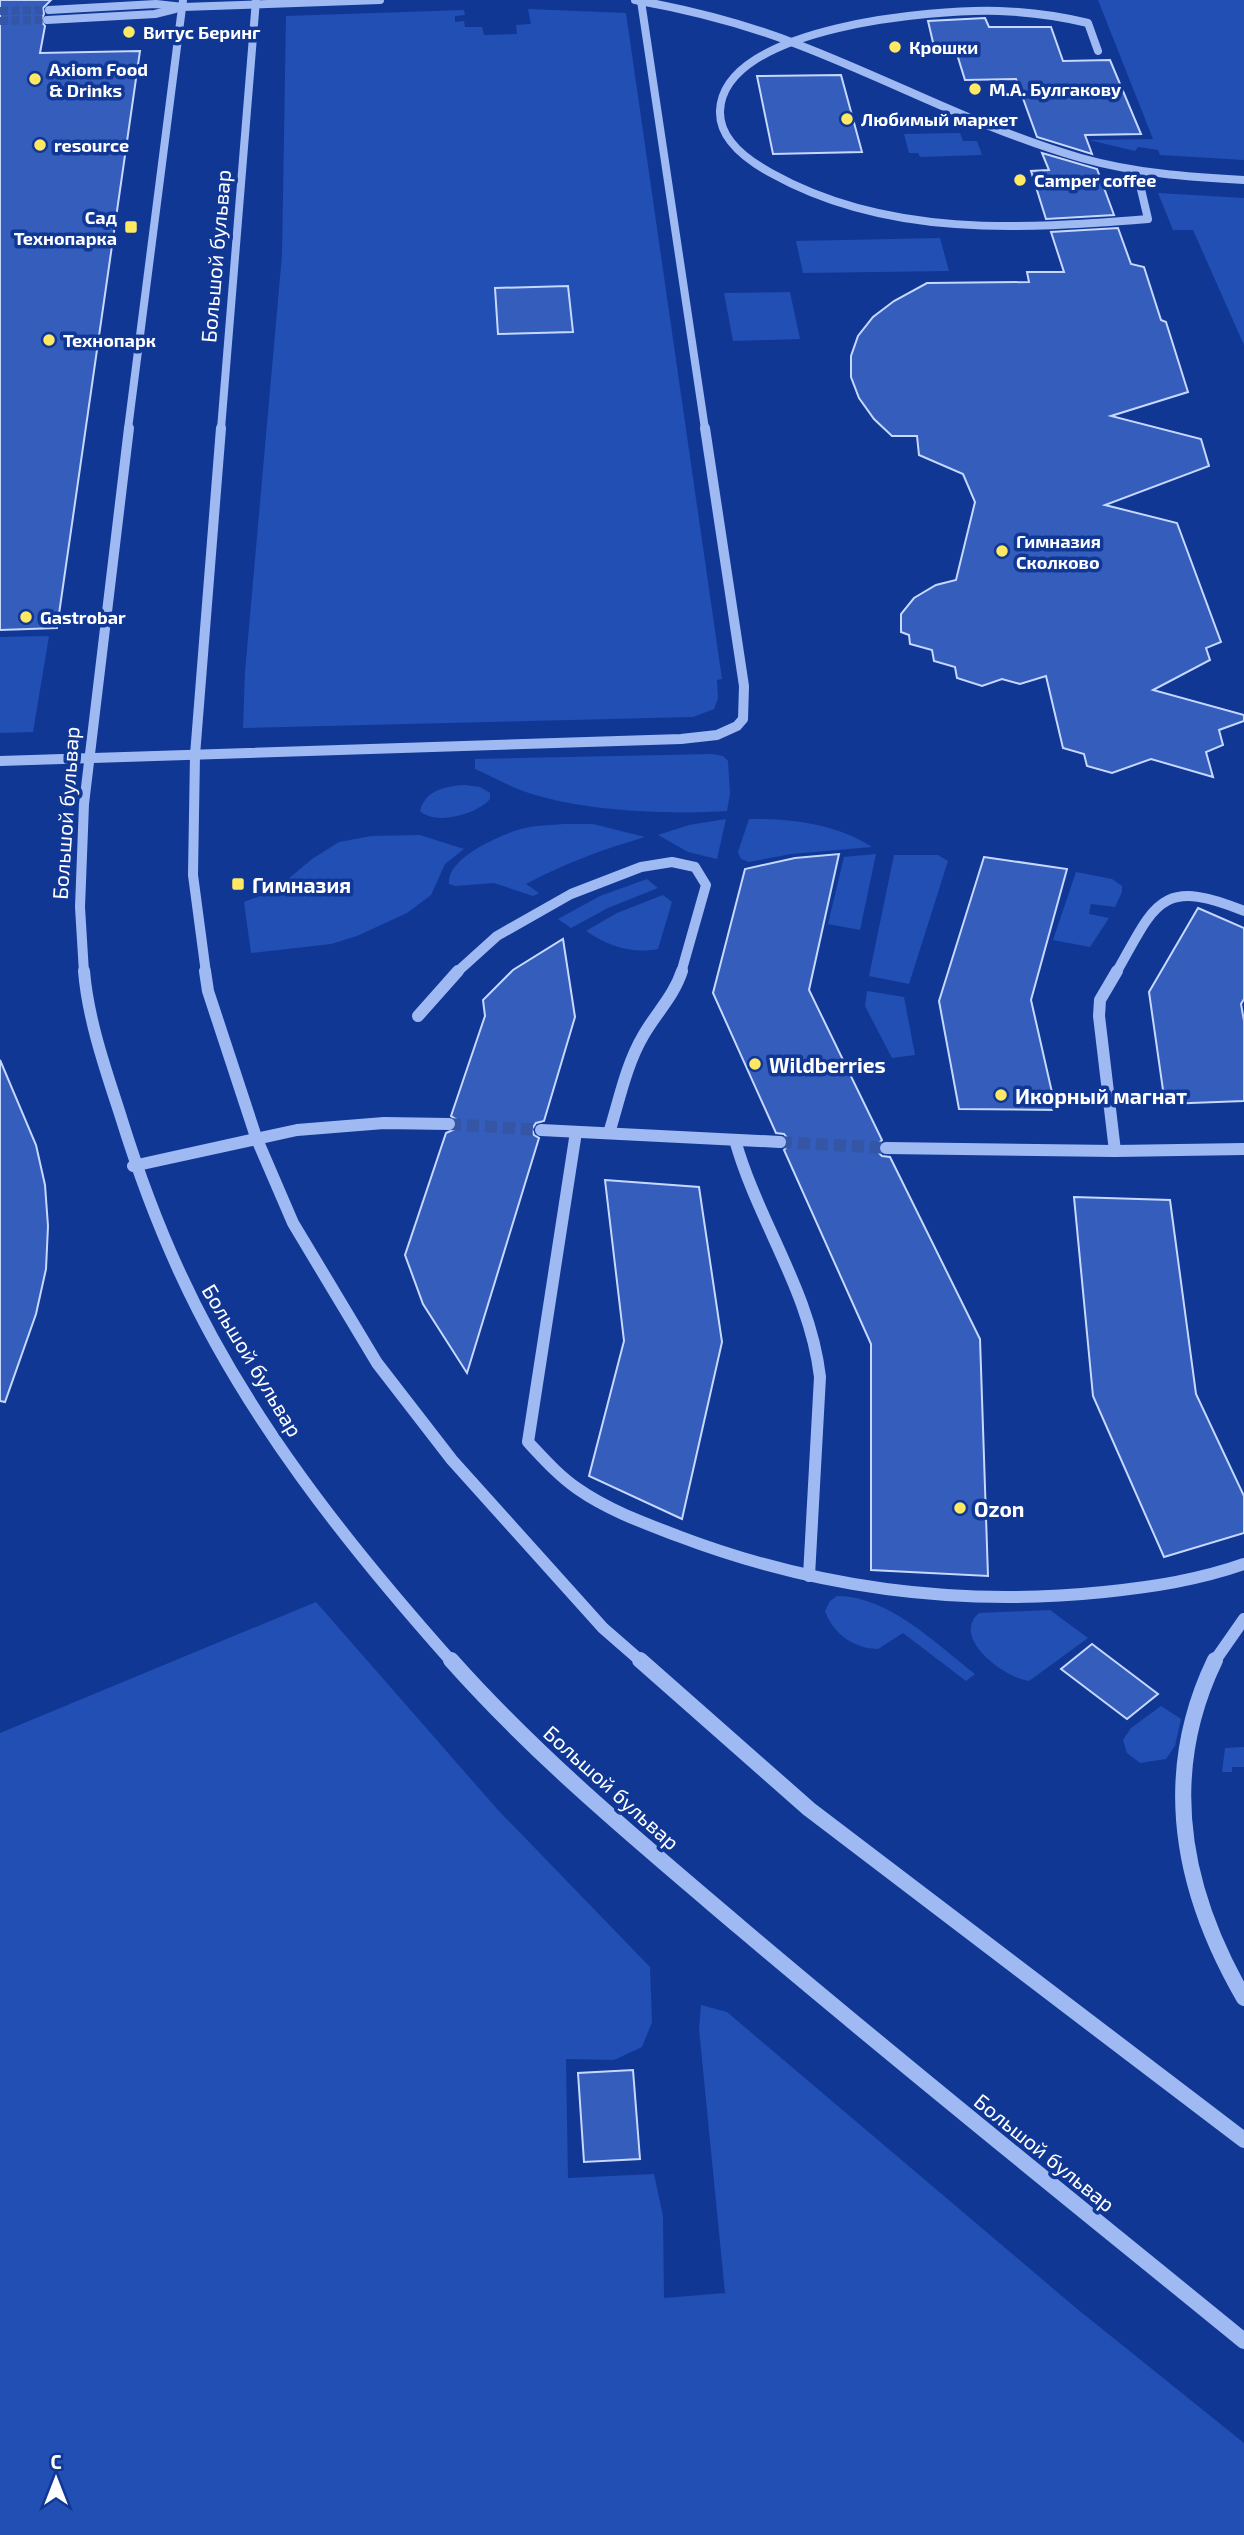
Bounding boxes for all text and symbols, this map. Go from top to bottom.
place label: Витус Беринг [143,21,261,43]
marker: Витус Беринг [121,24,137,40]
place label: Крошки [909,36,978,58]
marker: Крошки [887,39,903,55]
place label: Axiom Food & Drinks [49,58,148,101]
marker: Axiom Food & Drinks [27,71,43,87]
place label: М.А. Булгакову [989,78,1122,100]
marker: М.А. Булгакову [967,81,983,97]
place label: Любимый маркет [861,108,1018,130]
marker: Любимый маркет [839,111,855,127]
place label: resource [54,134,129,156]
marker: resource [32,137,48,153]
street label: Большой бульвар [195,169,236,344]
place label: Camper coffee [1034,169,1156,191]
marker: Camper coffee [1012,172,1028,188]
place label: Сад Технопарка [14,206,117,249]
marker: Сад Технопарка [123,219,139,235]
place label: Технопарк [63,329,156,351]
marker: Технопарк [41,332,57,348]
place label: Гимназия Сколково [1016,530,1101,573]
marker: Гимназия Сколково [994,543,1010,559]
place label: Gastrobar [40,606,126,628]
marker: Gastrobar [18,609,34,625]
street label: Большой бульвар [46,726,85,900]
place label: Гимназия [252,872,351,897]
marker: Гимназия [230,876,246,892]
place label: Wildberries [769,1052,886,1077]
marker: Wildberries [747,1056,763,1072]
place label: Икорный магнат [1015,1083,1187,1108]
marker: Икорный магнат [993,1087,1009,1103]
street label: Большой бульвар [197,1279,308,1441]
place label: Ozon [974,1496,1024,1521]
marker: Ozon [952,1500,968,1516]
street label: Большой бульвар [539,1720,685,1855]
street label: Большой бульвар [969,2088,1120,2217]
north arrow [21,2444,91,2514]
text: С [50,2450,62,2473]

